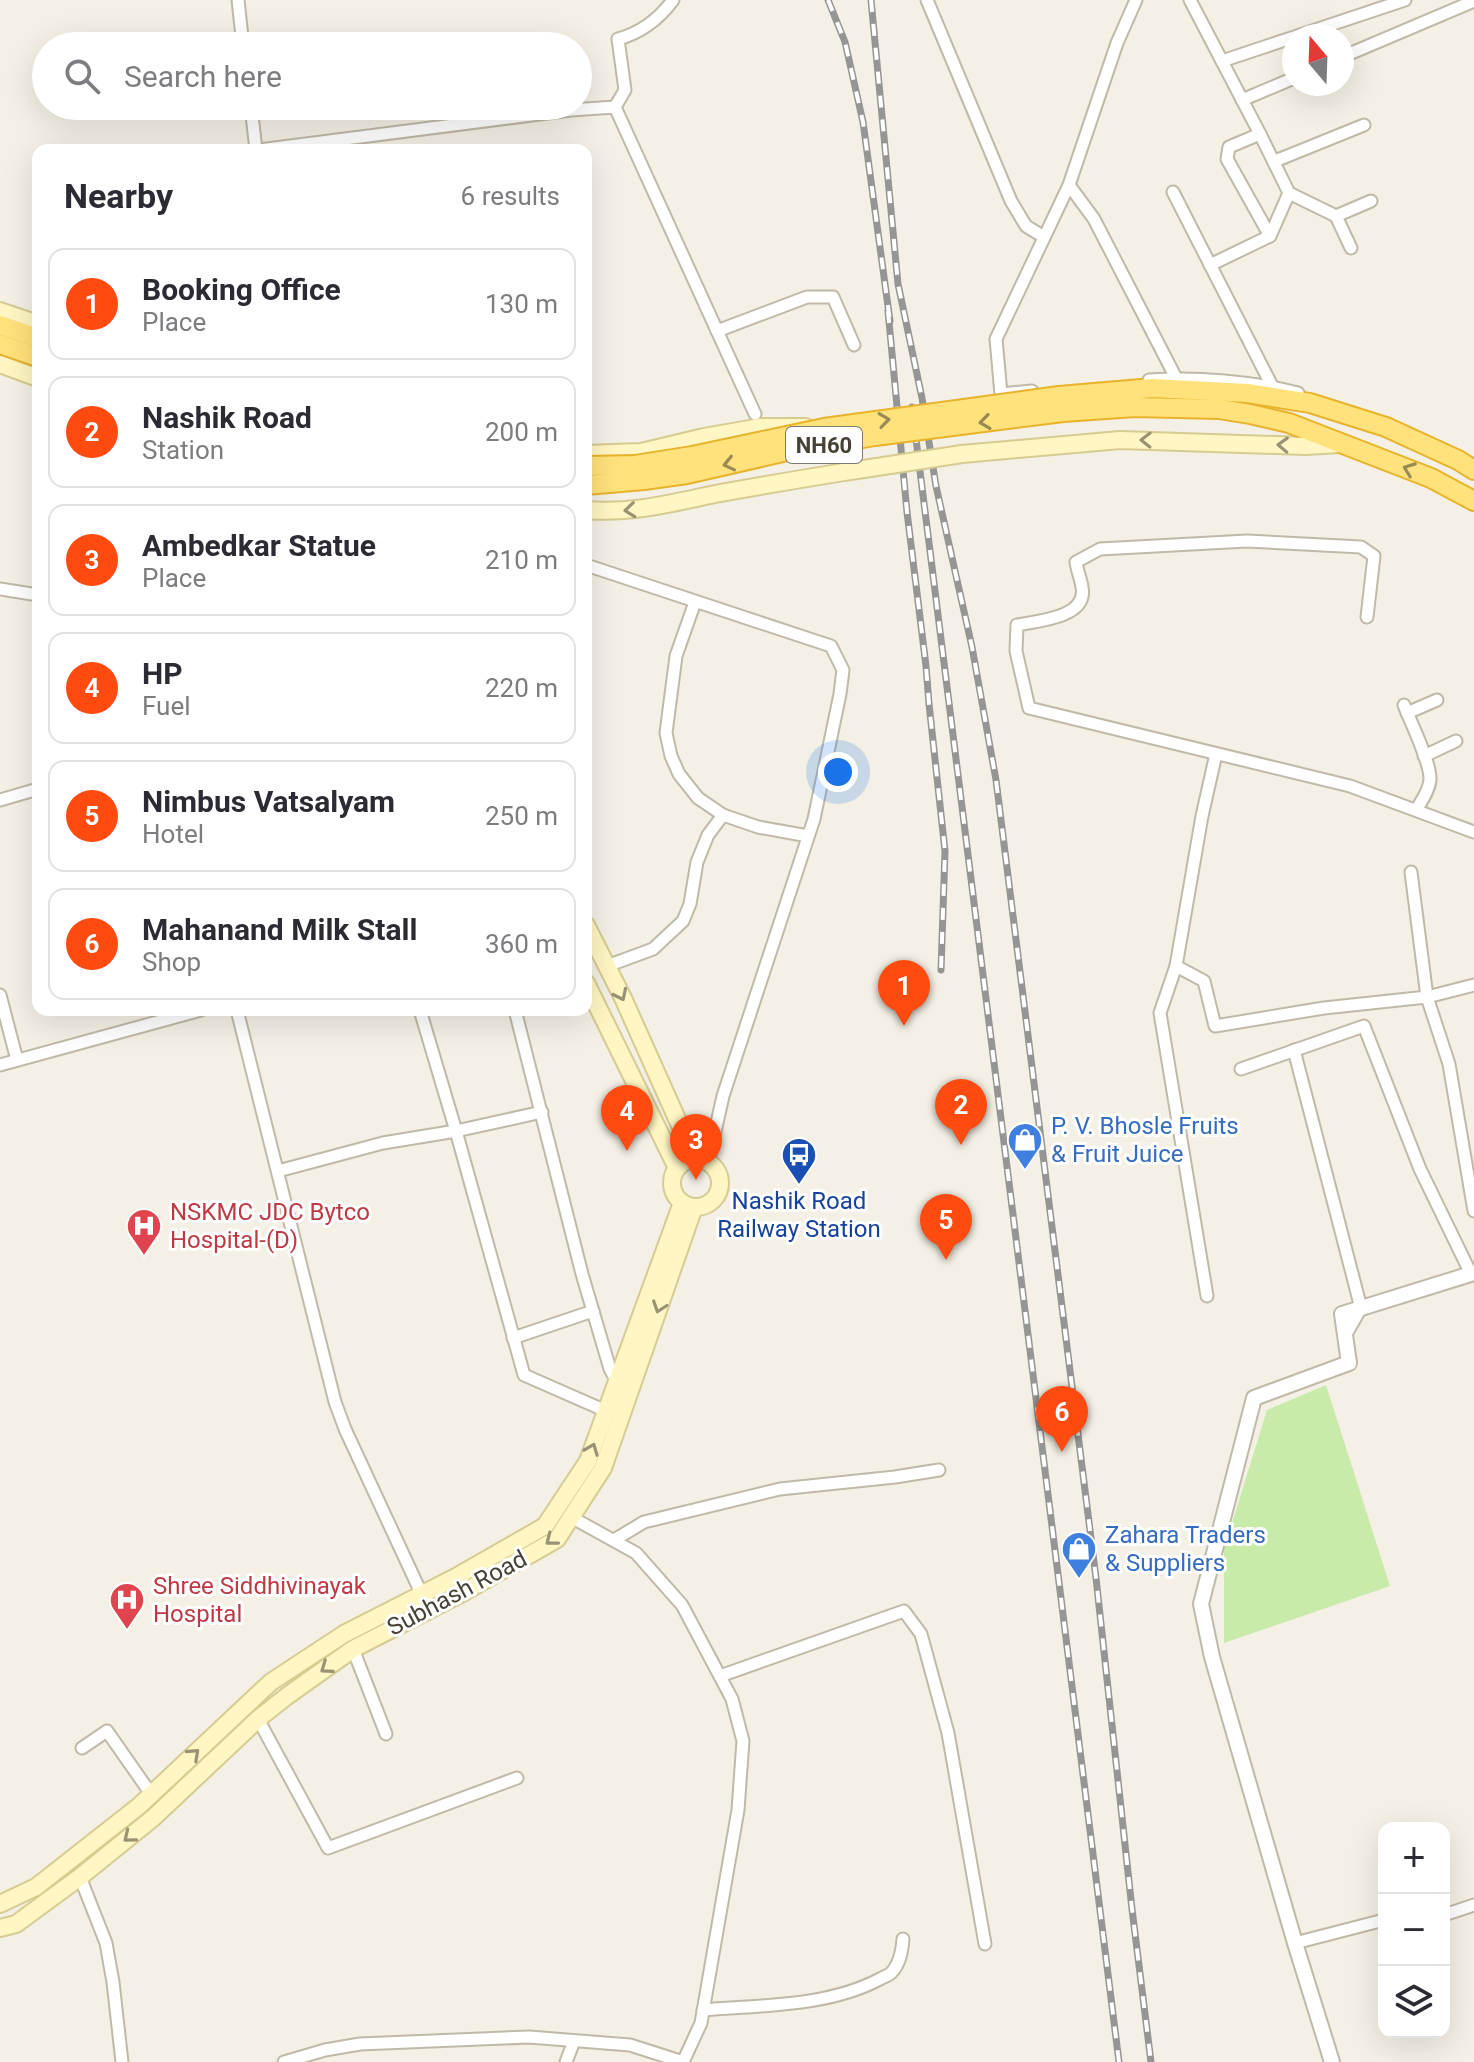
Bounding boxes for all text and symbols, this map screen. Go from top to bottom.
north arrow [1282,24,1354,96]
search box [32,32,592,120]
icon: search [60,54,104,98]
text: Search here [124,59,282,94]
text: Nearby [64,176,173,216]
text: 6 results [461,181,560,211]
text: Booking Office [142,272,341,307]
text: 1 [85,289,99,319]
text: 130 m [485,289,558,319]
text: Place [142,307,206,337]
text: Nashik Road [142,400,312,435]
one-way arrow [877,412,891,429]
one-way arrow [979,413,992,430]
text: 2 [85,417,99,447]
text: 200 m [485,417,558,447]
road number: NH60 [786,427,862,463]
one-way arrow [1139,432,1152,449]
text: Station [142,435,224,465]
one-way arrow [1276,436,1289,453]
one-way arrow [723,455,737,472]
one-way arrow [1403,463,1417,479]
one-way arrow [623,501,636,518]
text: Ambedkar Statue [142,528,376,563]
text: 3 [85,545,99,575]
text: 210 m [485,545,558,575]
text: Place [142,563,206,593]
text: HP [142,656,183,691]
text: 4 [85,673,99,703]
text: 220 m [485,673,558,703]
text: Fuel [142,691,191,721]
your location [818,752,858,792]
text: Nimbus Vatsalyam [142,784,395,819]
text: 5 [85,801,99,831]
text: 250 m [485,801,558,831]
text: Hotel [142,819,204,849]
text: Mahanand Milk Stall [142,912,417,947]
text: 6 [85,929,99,959]
text: 360 m [485,929,558,959]
text: Shop [142,947,201,977]
pin: 1 [878,960,930,1026]
one-way arrow [611,986,627,1001]
pin: 2 [935,1079,987,1145]
pin: 4 [601,1085,653,1151]
place label: P. V. Bhosle Fruits & Fruit Juice [1051,1112,1239,1168]
pin: 3 [670,1114,722,1180]
shop icon: P. V. Bhosle Fruits & Fruit Juice [1006,1121,1044,1171]
bus stop icon: Nashik Road Railway Station [780,1136,818,1186]
place label: Nashik Road Railway Station [717,1187,881,1243]
pin: 5 [920,1194,972,1260]
place label: NSKMC JDC Bytco Hospital-(D) [170,1198,370,1254]
hospital icon: NSKMC JDC Bytco Hospital-(D) [125,1207,163,1257]
one-way arrow [653,1299,669,1313]
pin: 6 [1036,1386,1088,1452]
one-way arrow [582,1443,599,1457]
place label: Zahara Traders & Suppliers [1105,1521,1266,1577]
one-way arrow [546,1530,561,1544]
shop icon: Zahara Traders & Suppliers [1060,1530,1098,1580]
street label: Subhash Road [383,1545,531,1641]
place label: Shree Siddhivinayak Hospital [153,1572,367,1628]
hospital icon: Shree Siddhivinayak Hospital [108,1581,146,1631]
one-way arrow [320,1658,334,1673]
one-way arrow [184,1750,199,1764]
map controls [1378,1822,1450,2038]
button: + [1378,1822,1450,1894]
one-way arrow [123,1828,138,1842]
button: − [1378,1894,1450,1966]
button: layers [1378,1966,1450,2038]

